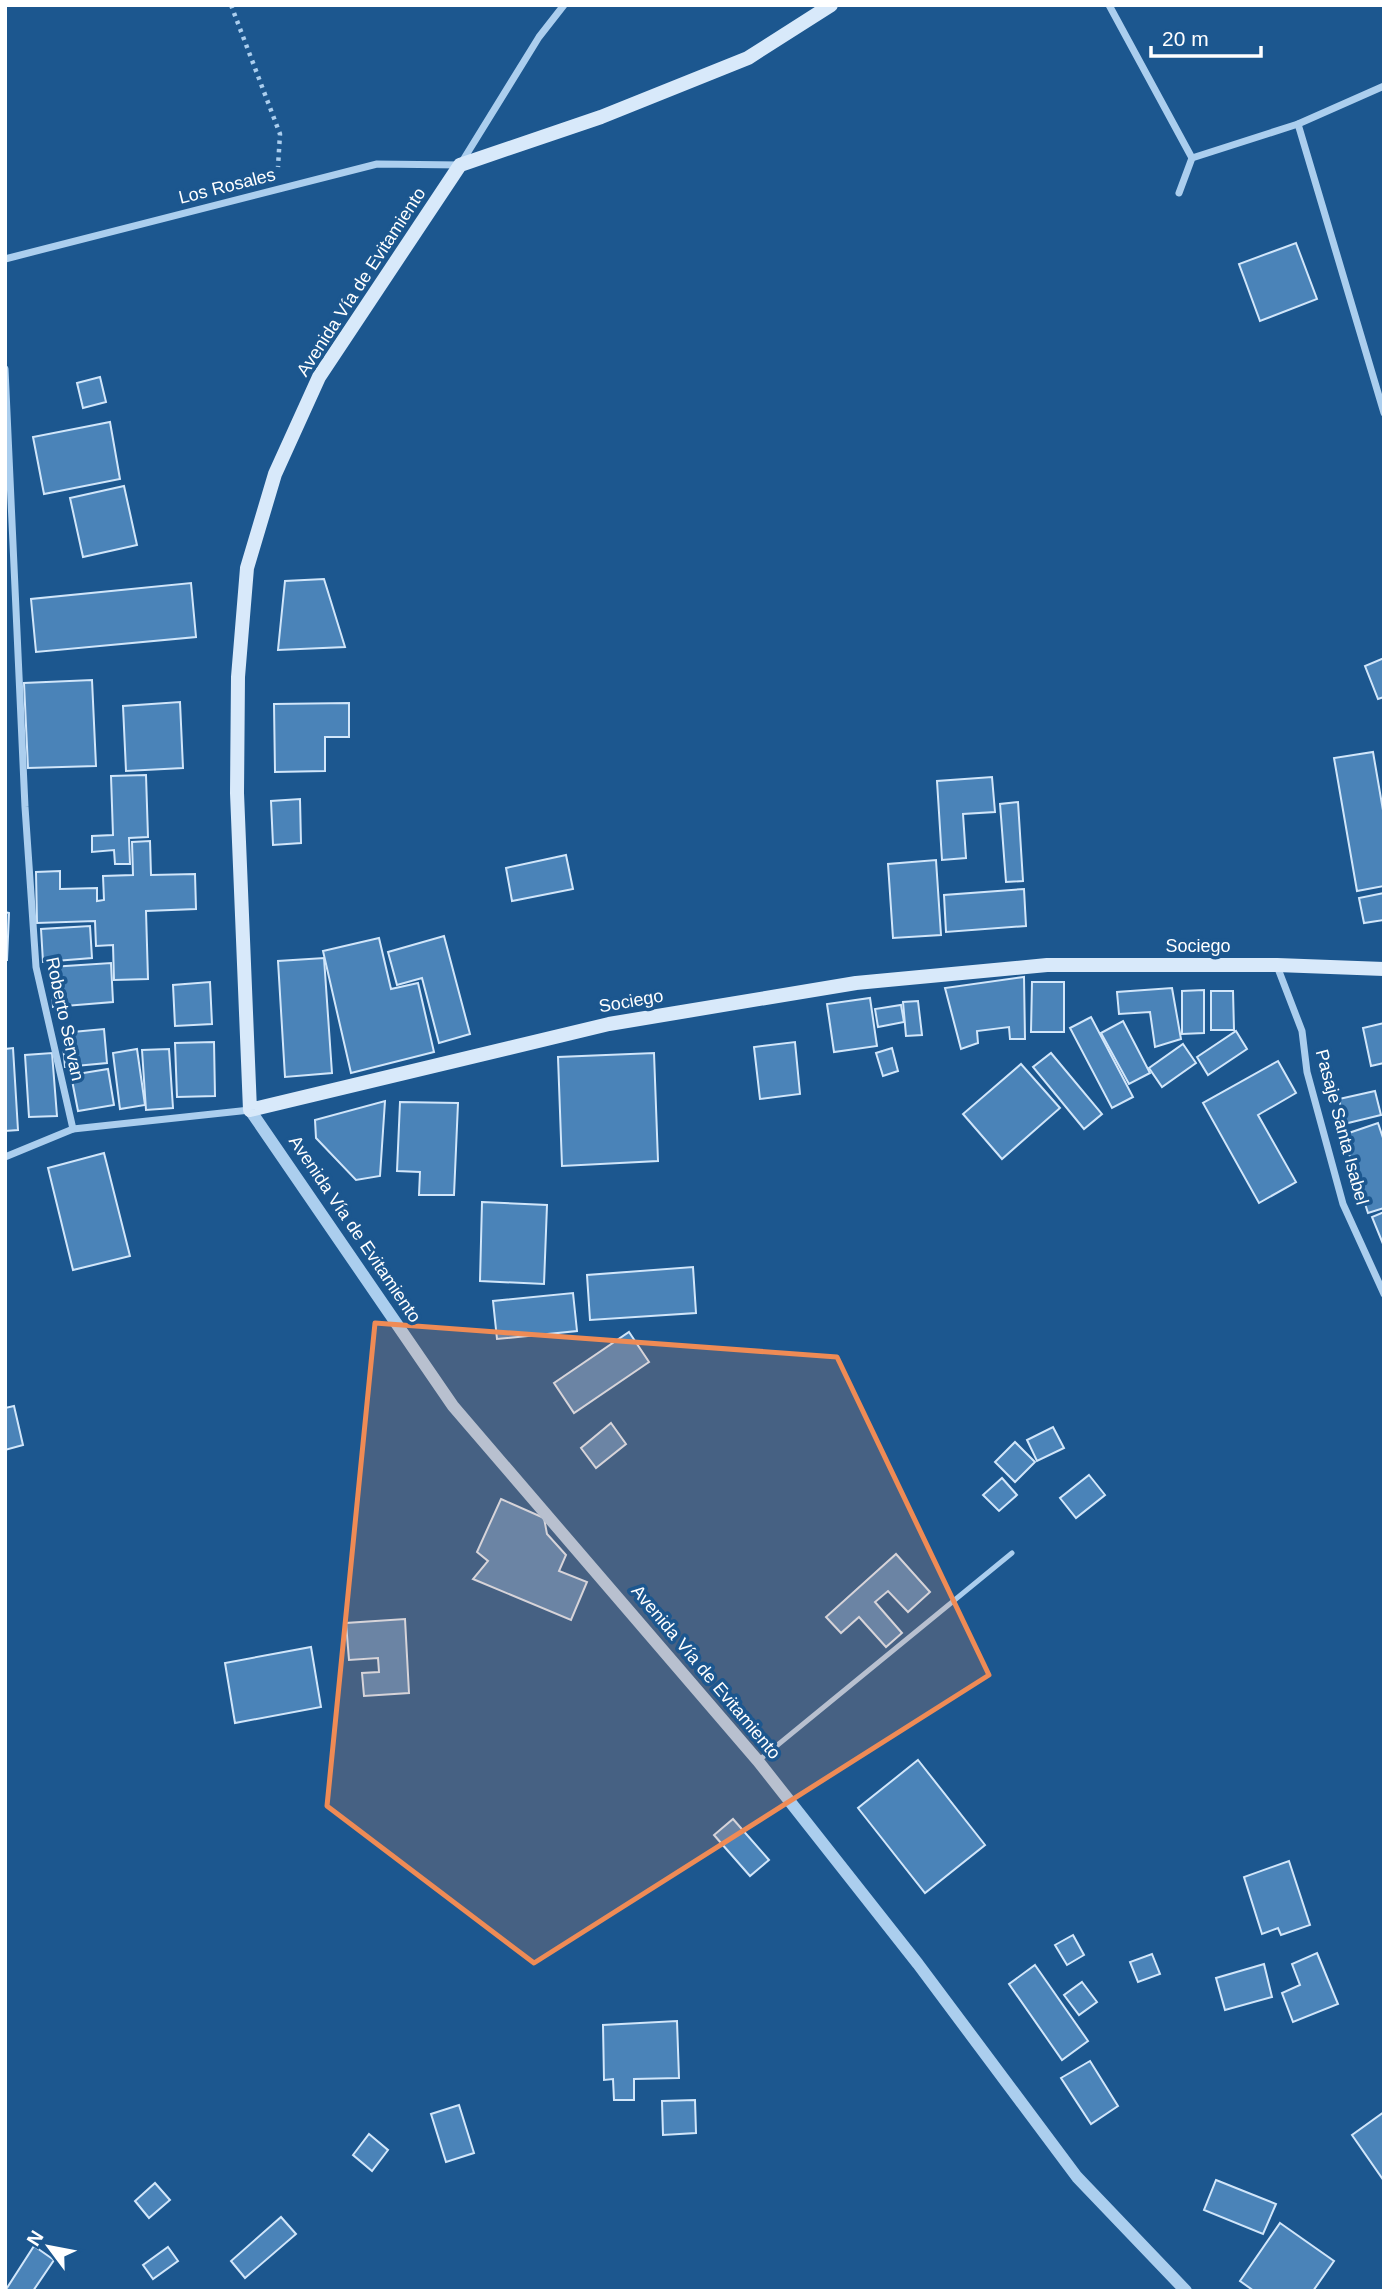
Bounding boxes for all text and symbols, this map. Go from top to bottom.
scale bar [1151,14,1261,58]
text: 20 m [1162,27,1209,50]
street label: Los Rosales [177,164,277,208]
street label: Avenida Vía de Evitamiento [292,184,430,380]
street label: Sociego [1165,936,1231,956]
street label: Roberto Servan [42,955,88,1083]
street label: Sociego [597,986,665,1016]
street label: Pasaje Santa Isabel [1312,1047,1372,1207]
street label: Avenida Vía de Evitamiento [285,1132,425,1326]
street label: Avenida Vía de Evitamiento [627,1581,785,1763]
north arrow [14,2212,84,2282]
text: N [22,2227,48,2250]

